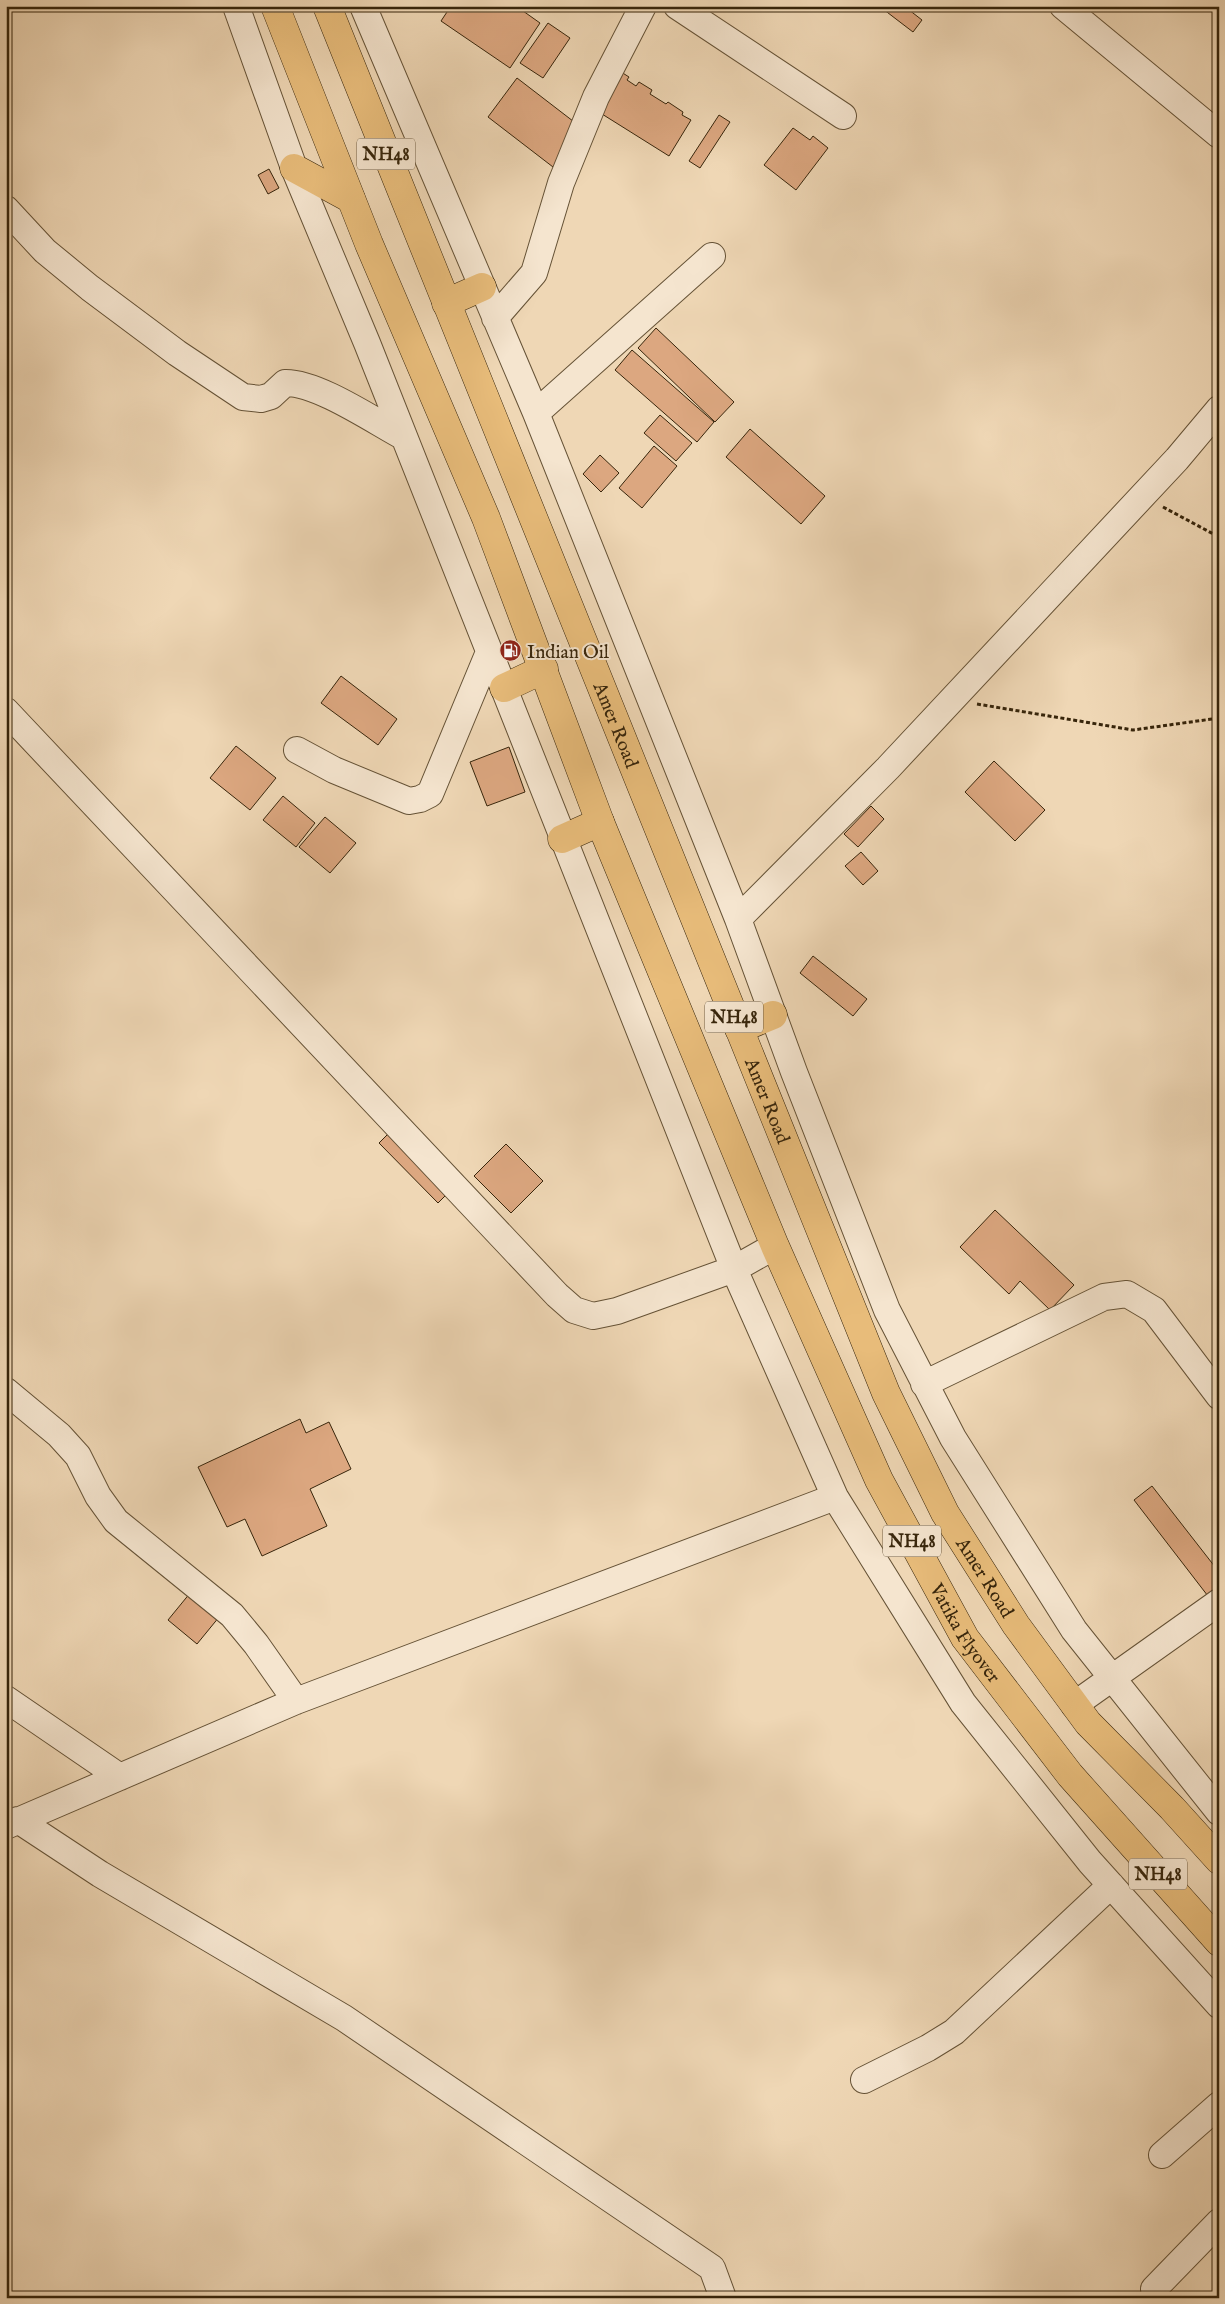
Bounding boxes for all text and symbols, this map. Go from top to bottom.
road number: NH48 [357,138,415,170]
fuel station icon: Indian Oil [499,639,523,663]
place label: Indian Oil [527,641,610,665]
street label: Amer Road [586,678,643,773]
road number: NH48 [705,1002,763,1032]
street label: Amer Road [738,1054,795,1148]
road number: NH48 [883,1525,941,1556]
street label: Amer Road [949,1533,1019,1623]
street label: Vatika Flyover [923,1579,1005,1688]
road number: NH48 [1129,1858,1187,1890]

